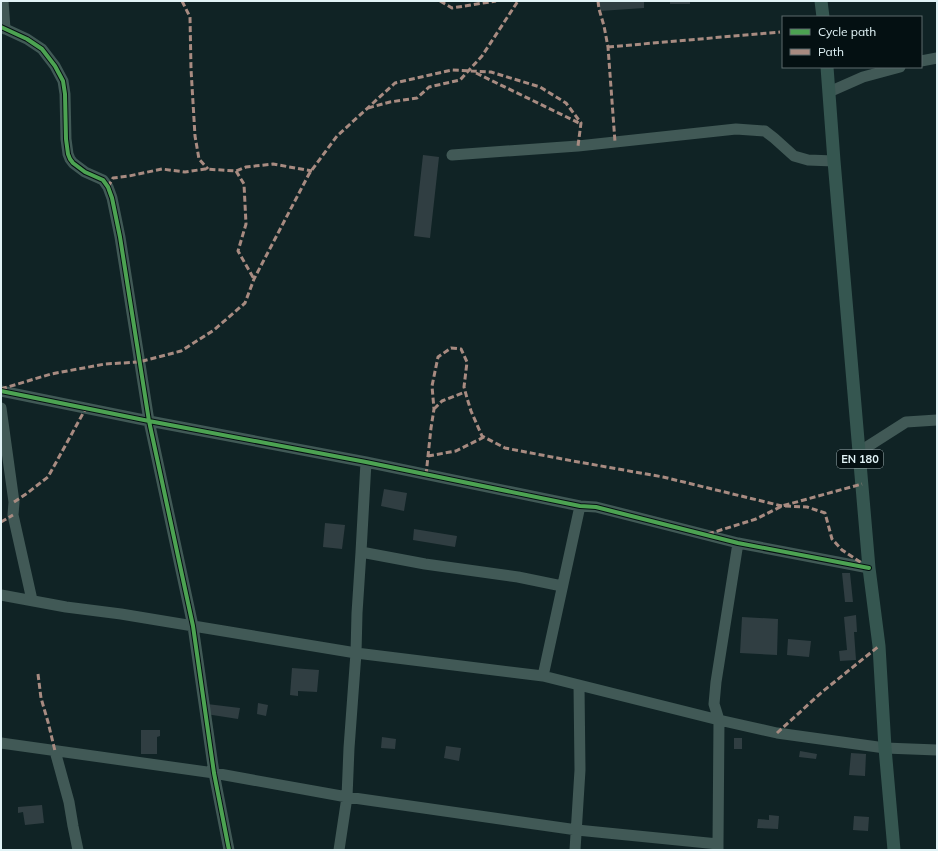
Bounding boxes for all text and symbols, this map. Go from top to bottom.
legend [782,16,922,68]
text: Cycle path [818,24,876,39]
text: Path [818,44,844,59]
road number: EN 180 [837,450,883,468]

